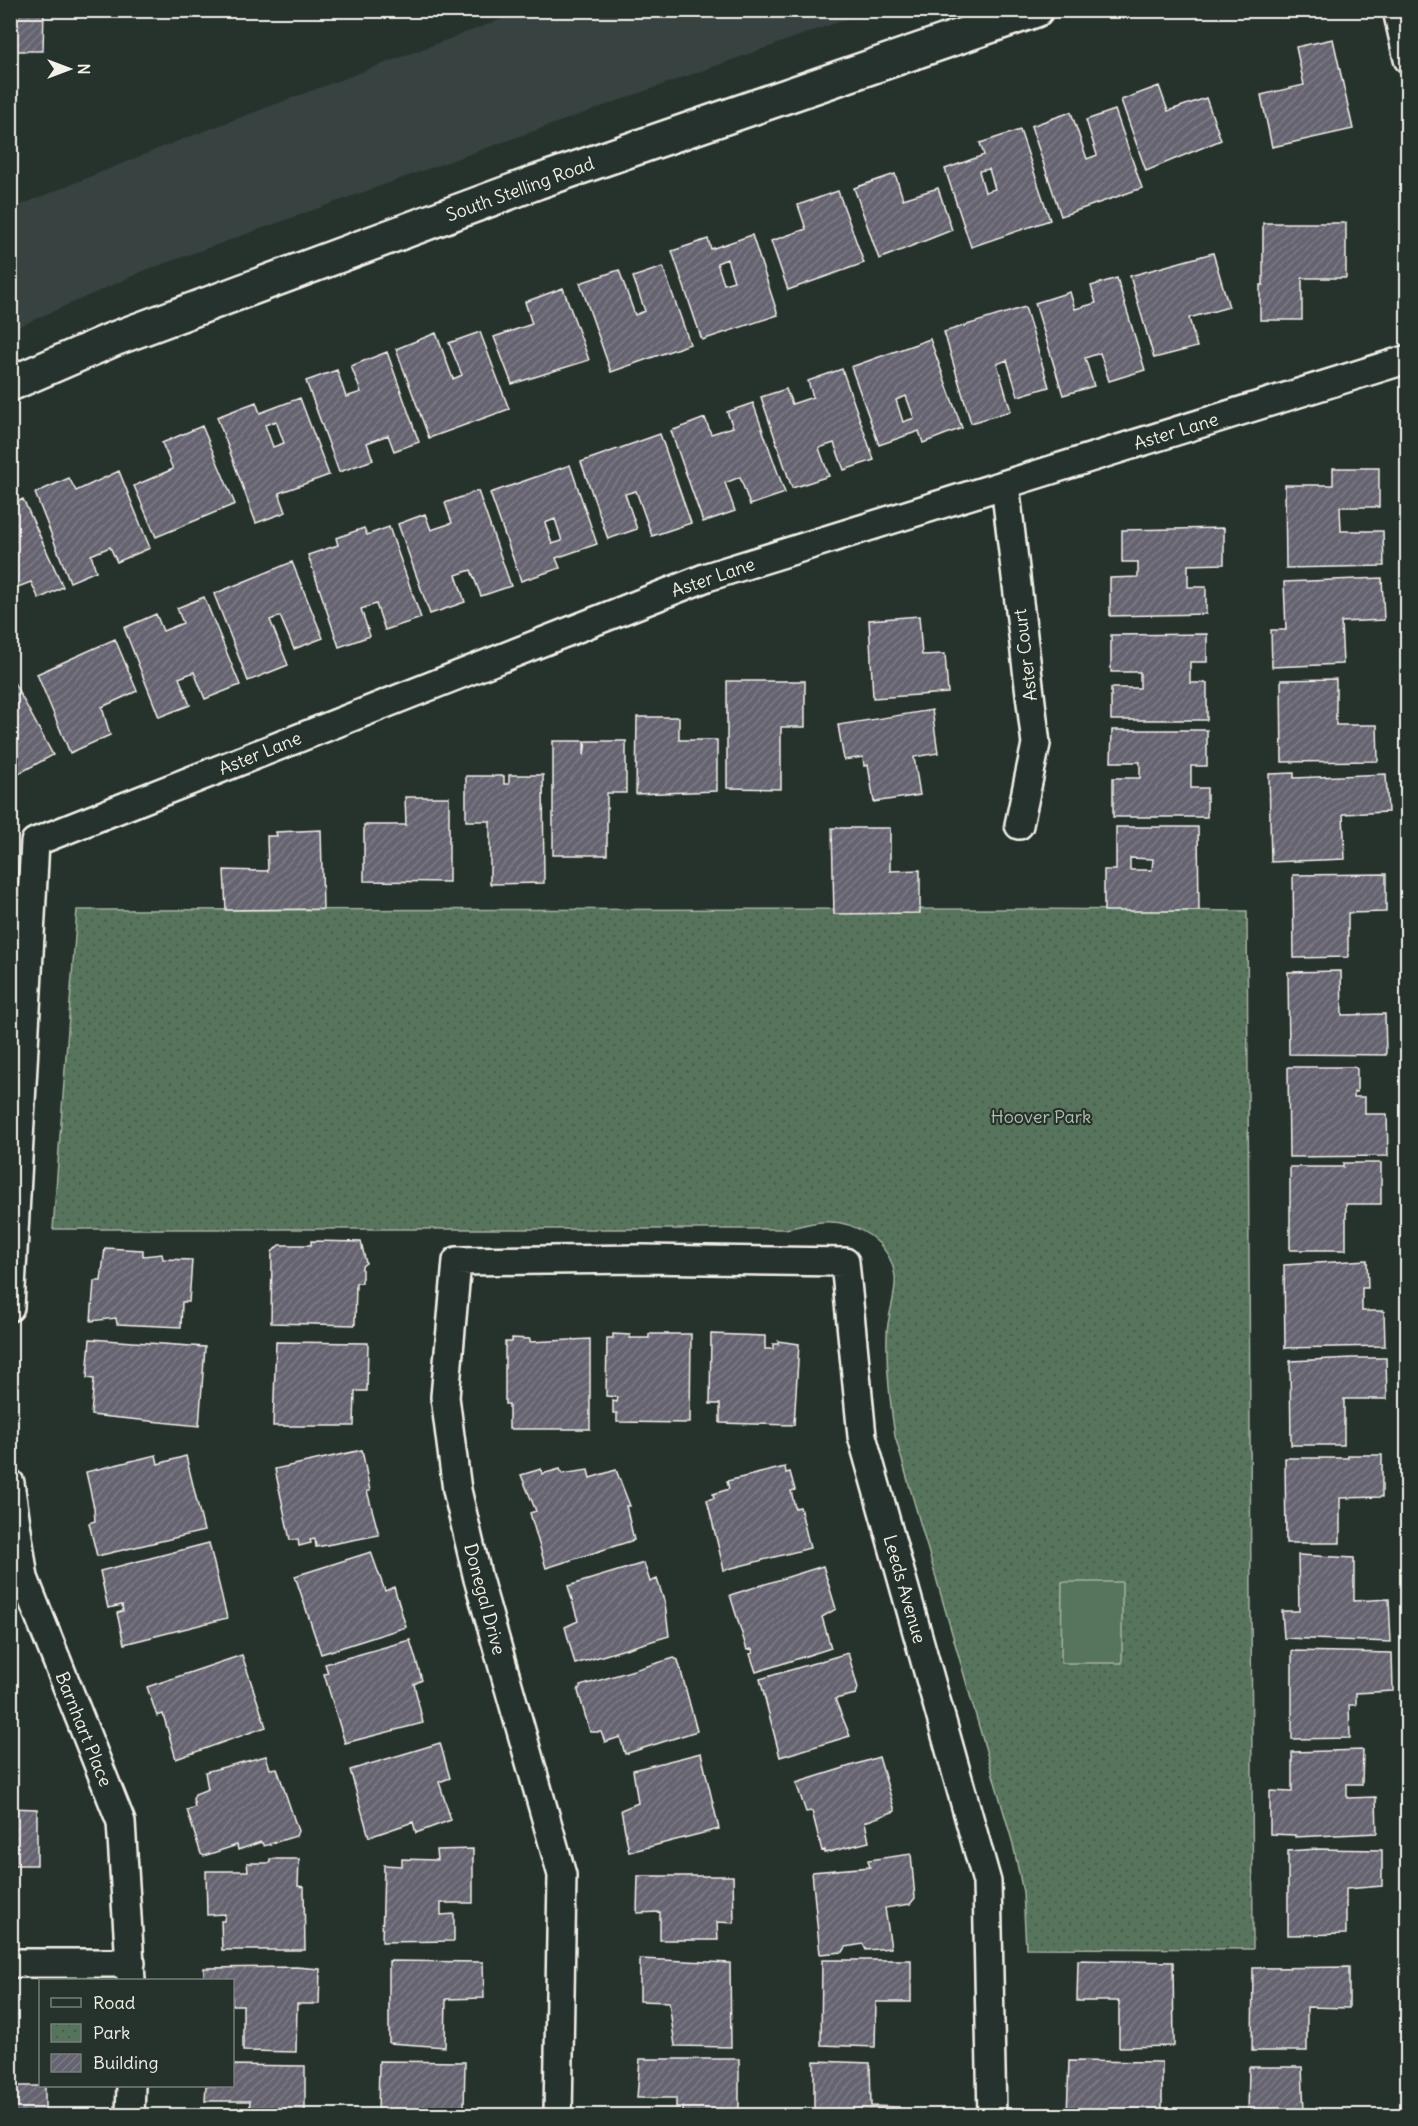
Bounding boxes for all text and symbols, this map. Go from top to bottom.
north arrow [39,39,99,99]
text: N [74,63,94,75]
street label: South Stelling Road [443,151,597,226]
street label: Aster Lane [1131,407,1221,455]
street label: Aster Lane [668,552,758,602]
street label: Aster Court [1008,608,1042,702]
street label: Aster Lane [215,726,305,780]
park label: Hoover Park [991,1105,1091,1128]
street label: Leeds Avenue [879,1532,931,1646]
street label: Donegal Drive [459,1541,511,1657]
street label: Barnhart Place [51,1668,117,1790]
legend [39,1979,234,2087]
text: Road [93,1991,136,2014]
text: Park [93,2021,130,2044]
text: Building [93,2051,158,2074]

